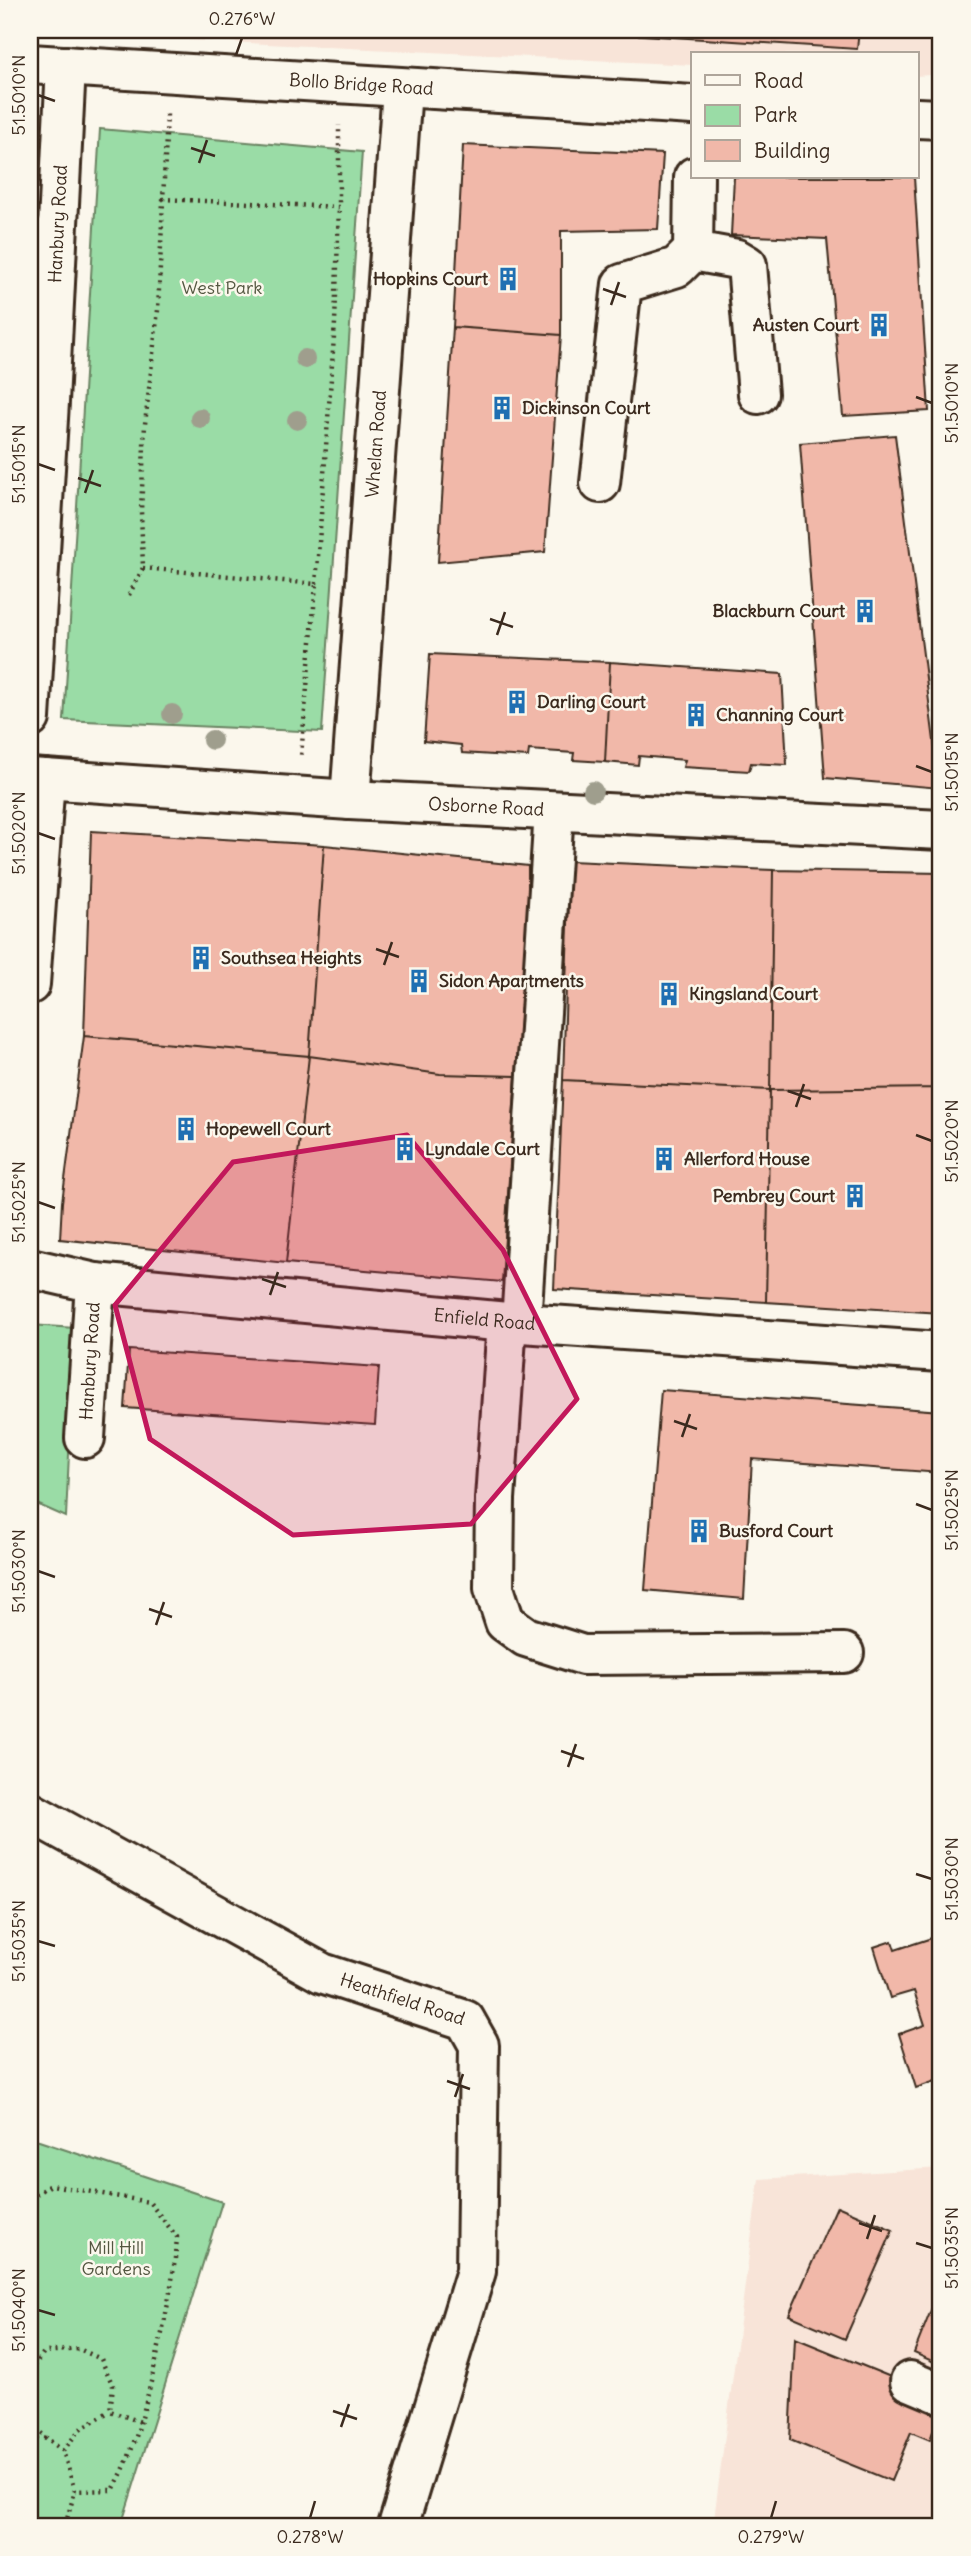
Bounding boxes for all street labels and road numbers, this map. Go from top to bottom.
street label: Bollo Bridge Road [289,68,435,100]
street label: Hanbury Road [43,164,72,283]
street label: Whelan Road [360,389,391,499]
street label: Osborne Road [427,792,545,821]
street label: Hanbury Road [74,1301,105,1421]
street label: Enfield Road [433,1303,536,1335]
street label: Heathfield Road [337,1968,468,2030]

